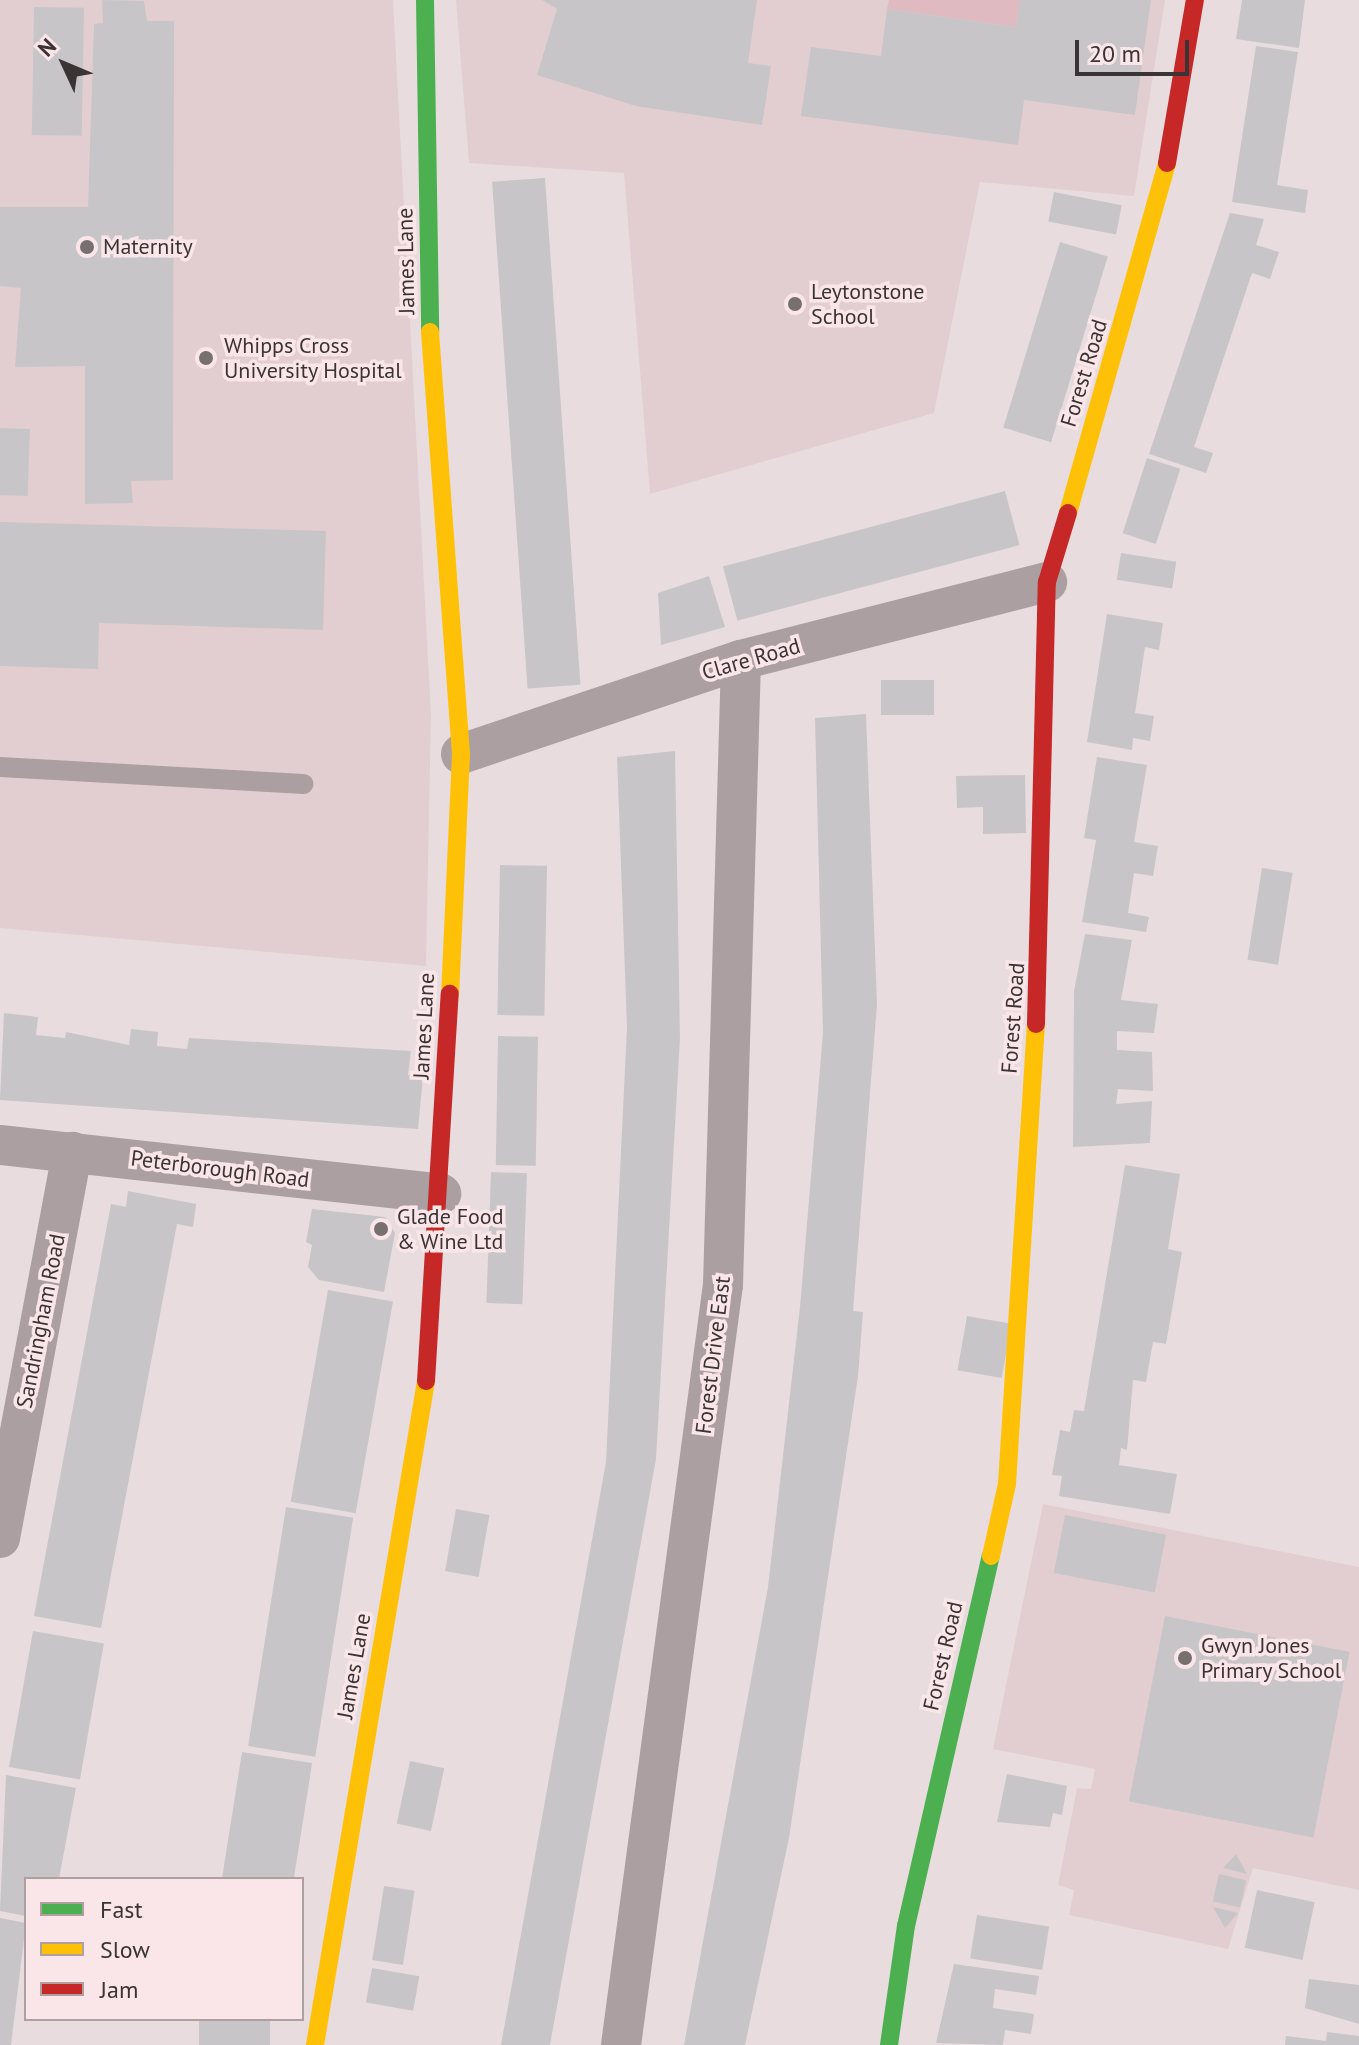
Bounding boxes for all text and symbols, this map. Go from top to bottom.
north arrow [24,24,104,104]
scale bar [1079,24,1193,74]
text: N [32,32,62,62]
text: 20 m [1089,38,1141,69]
street label: James Lane [392,208,420,314]
place label: Maternity [103,234,193,260]
marker: Maternity [78,238,96,256]
place label: Leytonstone School [811,278,925,330]
marker: Leytonstone School [786,295,804,313]
street label: Forest Road [1055,316,1113,430]
place label: Whipps Cross University Hospital [224,332,402,384]
marker: Whipps Cross University Hospital [195,347,217,369]
street label: Clare Road [699,632,803,686]
street label: Forest Road [996,962,1030,1074]
street label: James Lane [408,972,440,1080]
street label: Peterborough Road [129,1145,311,1193]
place label: Glade Food & Wine Ltd [397,1203,504,1254]
marker: Glade Food & Wine Ltd [372,1220,390,1238]
street label: Sandringham Road [11,1232,71,1410]
street label: Forest Drive East [690,1274,736,1436]
street label: Forest Road [918,1599,968,1713]
street label: James Lane [332,1611,376,1721]
place label: Gwyn Jones Primary School [1201,1632,1342,1684]
marker: Gwyn Jones Primary School [1176,1649,1194,1667]
legend [24,1877,304,2021]
text: Fast [100,1894,143,1925]
text: Slow [100,1934,150,1965]
text: Jam [100,1974,138,2005]

